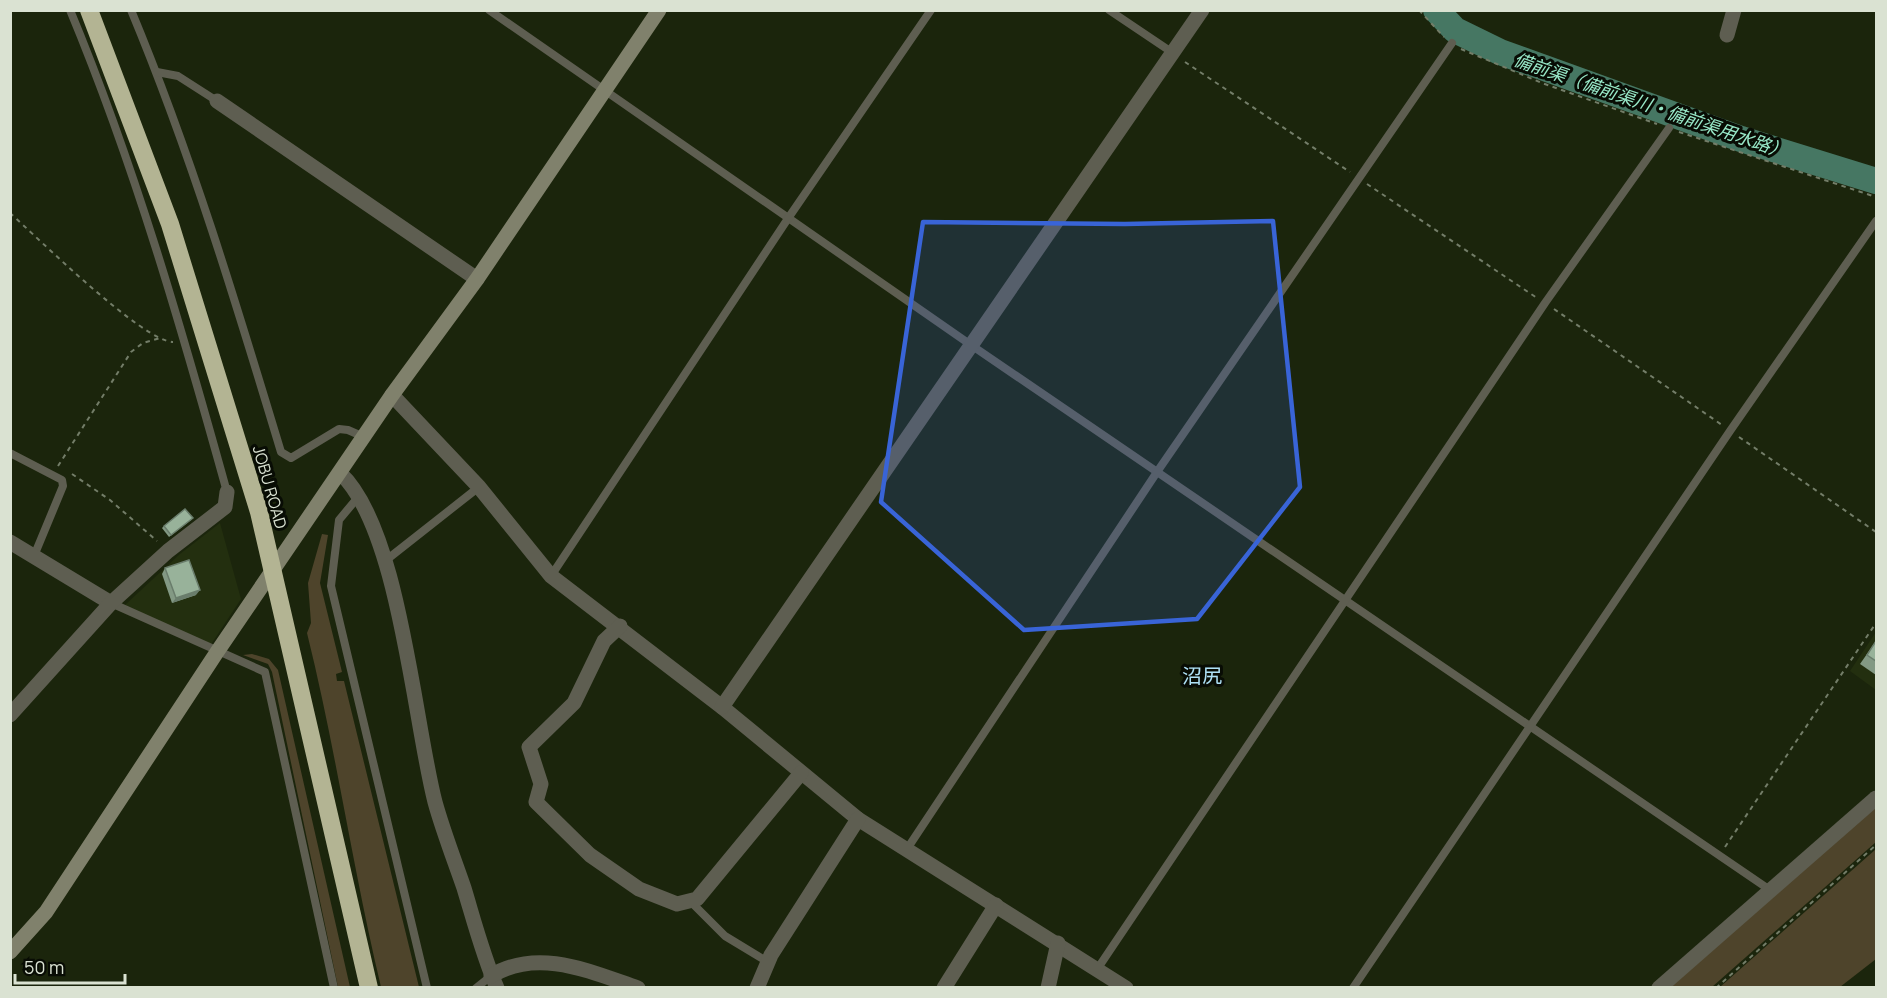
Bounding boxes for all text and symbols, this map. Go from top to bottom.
water label: 備前渠（備前渠川・備前渠用水路） [1511,47,1791,163]
street label: JOBU ROAD [248,443,292,531]
district label: 沼尻 [1182,662,1222,689]
scale bar [15,947,124,985]
text: 50 m [24,955,64,979]

